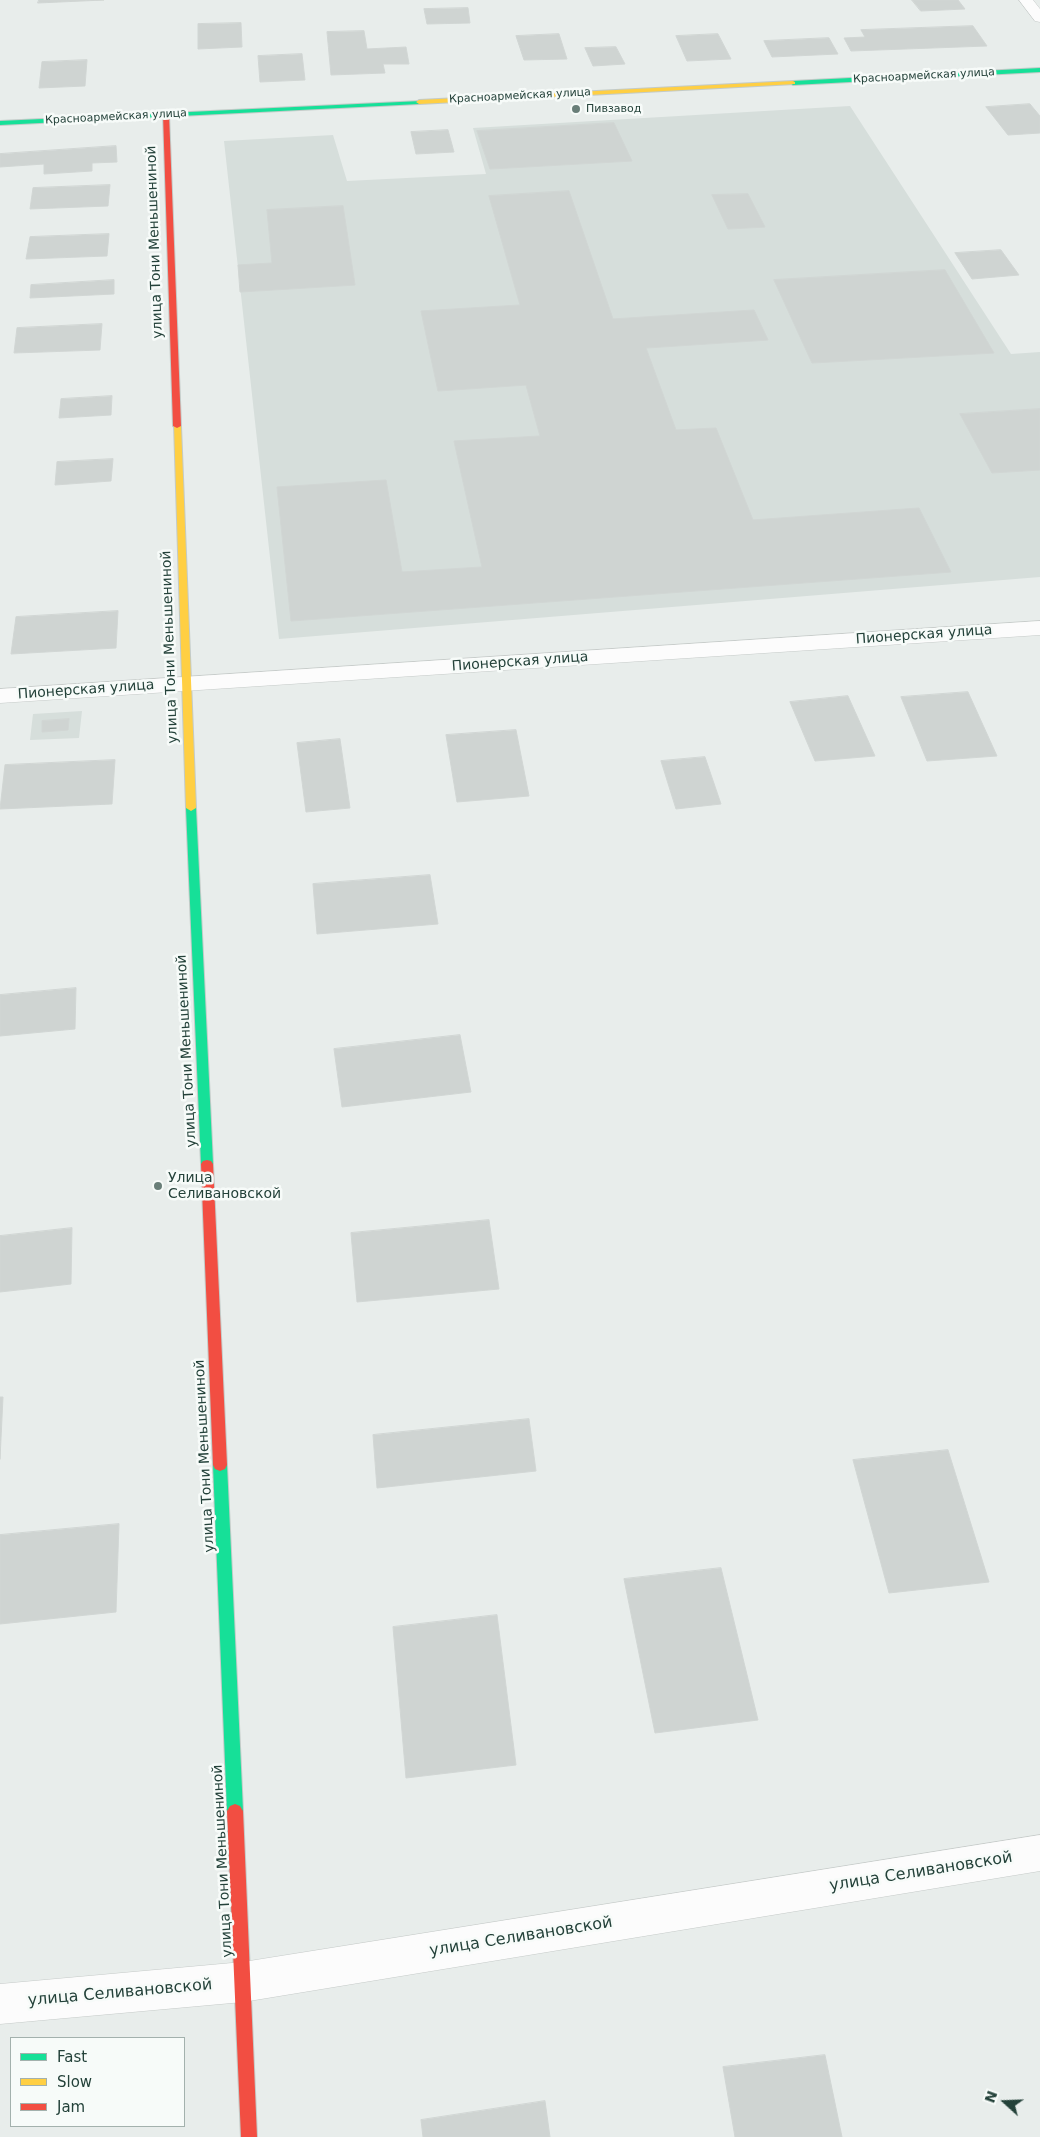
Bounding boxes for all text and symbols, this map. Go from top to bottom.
street label: Красноармейская улица [853,66,995,86]
street label: Красноармейская улица [449,86,591,106]
place label: Пивзавод [586,102,641,116]
marker: Пивзавод [570,103,582,115]
street label: Красноармейская улица [45,107,187,127]
street label: улица Тони Меньшениной [143,145,167,339]
street label: улица Тони Меньшениной [158,550,182,744]
street label: Пионерская улица [855,622,993,648]
street label: Пионерская улица [451,649,589,675]
street label: Пионерская улица [17,677,155,703]
street label: улица Тони Меньшениной [174,954,200,1148]
place label: Улица Селивановской [168,1170,281,1202]
marker: Улица Селивановской [152,1180,164,1192]
street label: улица Тони Меньшениной [192,1359,218,1553]
street label: улица Тони Меньшениной [210,1764,236,1958]
street label: улица Селивановской [828,1848,1014,1896]
street label: улица Селивановской [428,1913,614,1961]
street label: улица Селивановской [27,1975,213,2011]
legend [10,2037,185,2127]
text: Fast [57,2048,87,2066]
text: Slow [57,2073,92,2091]
north arrow [980,2077,1030,2127]
text: N [981,2089,1000,2105]
text: Jam [57,2098,85,2116]

